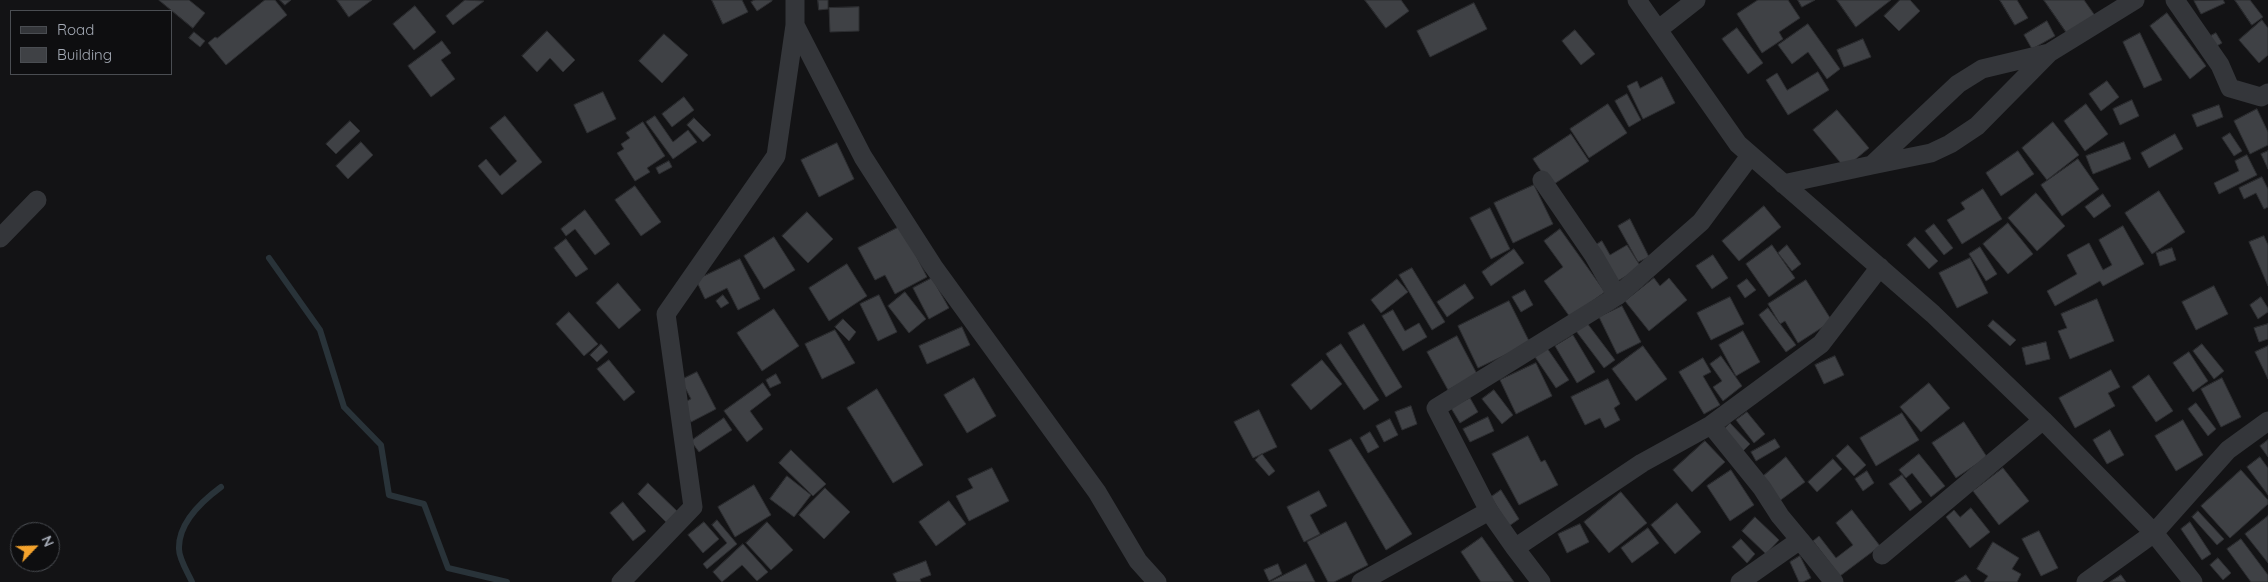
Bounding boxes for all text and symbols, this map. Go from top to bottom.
legend [10,10,172,75]
text: Road [57,20,94,39]
text: Building [57,45,112,64]
north arrow [10,522,60,572]
text: N [37,533,58,550]

